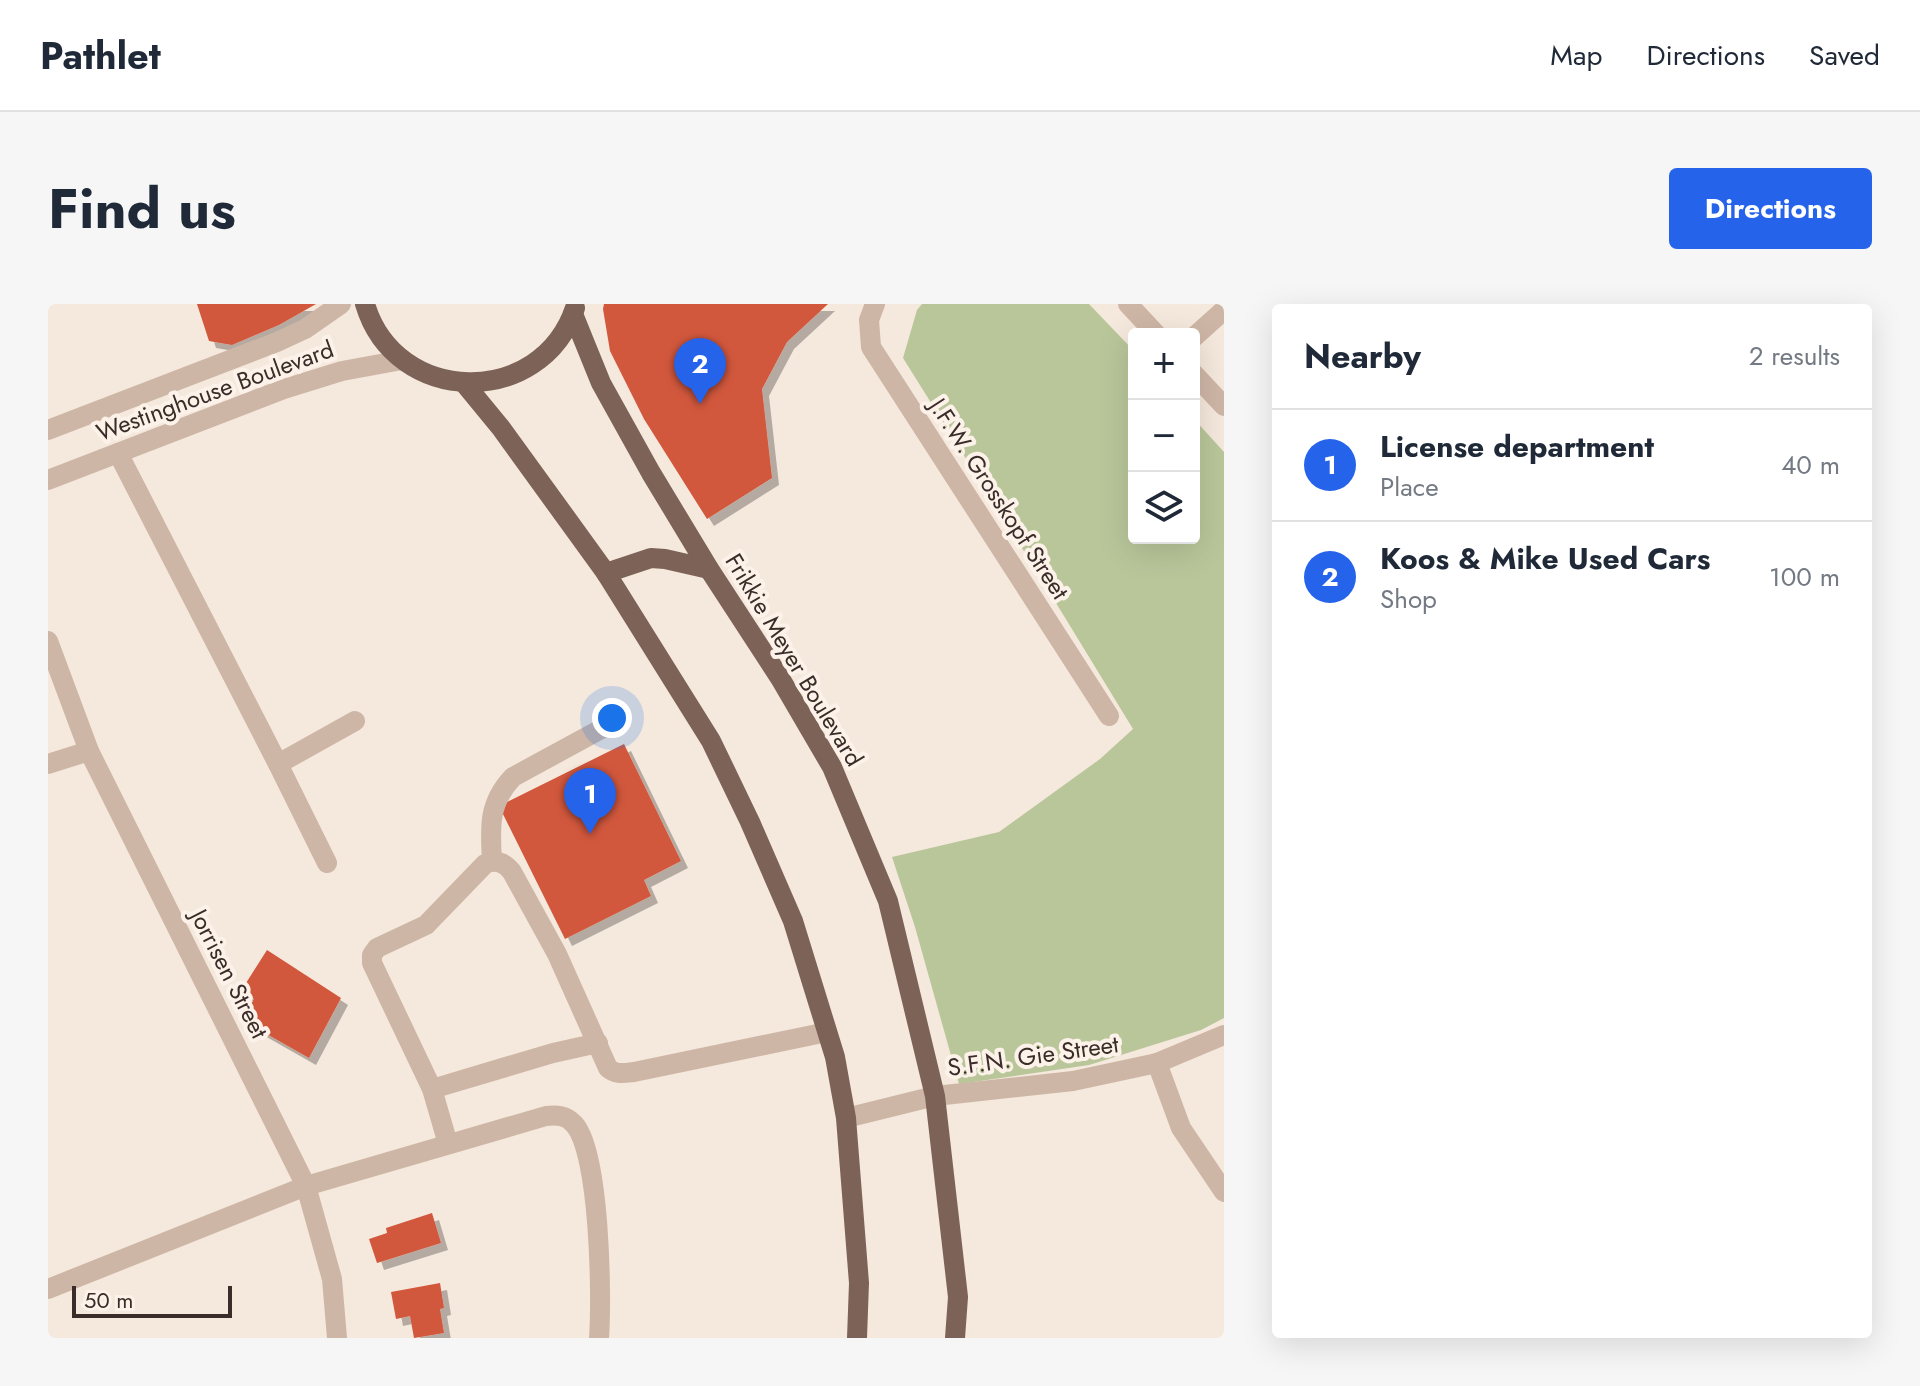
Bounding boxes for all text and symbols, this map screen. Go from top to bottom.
text: Pathlet [40,28,161,83]
text: Map [1550,35,1602,76]
text: Directions [1646,35,1765,76]
text: Saved [1809,35,1880,76]
text: Find us [48,168,236,249]
button: Directions [1669,168,1872,249]
map controls [1128,328,1200,544]
button: + [1128,328,1200,400]
street label: Westinghouse Boulevard [91,331,338,450]
text: Nearby [1304,332,1421,381]
text: 2 results [1749,337,1840,375]
pin: 2 [674,338,726,404]
street label: J.F.W. Grosskopf Street [920,389,1078,606]
button: − [1128,400,1200,472]
text: License department [1380,425,1654,468]
text: 1 [1323,446,1337,484]
text: 40 m [1781,446,1840,484]
text: Place [1380,468,1439,506]
button: layers [1128,472,1200,544]
text: Koos & Mike Used Cars [1380,537,1710,580]
street label: Frikkie Meyer Boulevard [717,547,872,773]
text: 2 [1321,558,1339,596]
text: 100 m [1769,558,1840,596]
text: Shop [1380,580,1437,618]
your location [592,698,632,738]
pin: 1 [564,768,616,834]
street label: Jorrisen Street [181,900,277,1045]
street label: S.F.N. Gie Street [945,1026,1121,1085]
scale bar [72,1282,232,1318]
text: 50 m [84,1284,133,1316]

